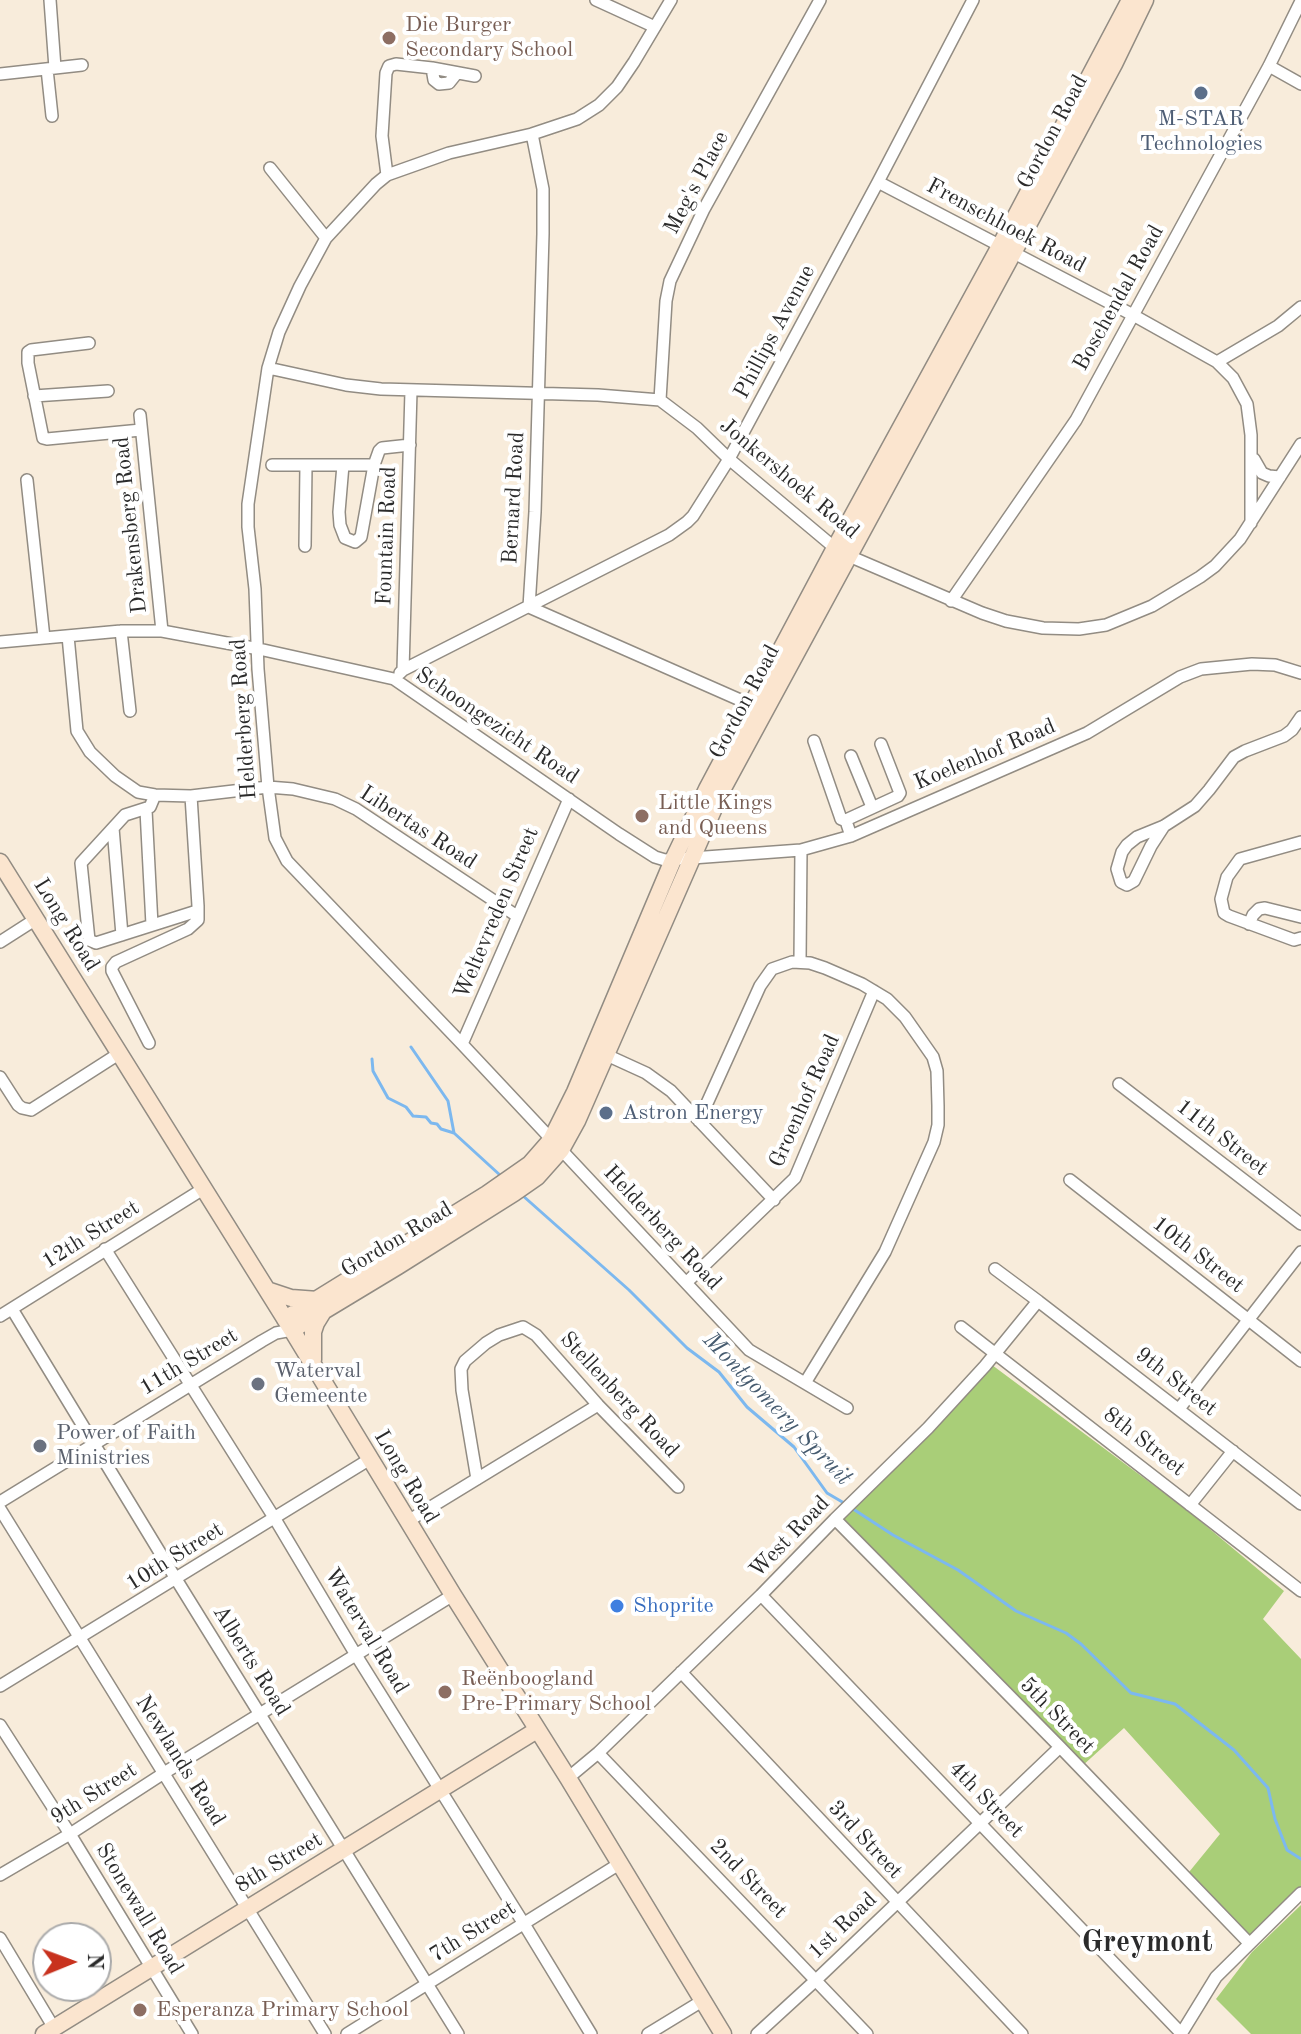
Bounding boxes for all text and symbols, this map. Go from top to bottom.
place label: Die Burger Secondary School [405,12,573,64]
marker: Die Burger Secondary School [380,29,398,47]
street label: Gordon Road [1012,71,1094,193]
marker: M-STAR Technologies [1192,84,1210,102]
place label: M-STAR Technologies [1139,106,1263,158]
street label: Meg's Place [659,127,735,239]
street label: Frenschhoek Road [922,173,1090,279]
street label: Boschendal Road [1068,220,1170,376]
street label: Phillips Avenue [729,261,821,403]
street label: Jonkershoek Road [714,413,864,545]
street label: Bernard Road [497,431,531,565]
street label: Drakensberg Road [109,435,153,615]
street label: Fountain Road [371,466,403,606]
street label: Helderberg Road [225,638,263,800]
street label: Gordon Road [704,641,786,763]
street label: Schoongezicht Road [410,662,584,790]
street label: Koelenhof Road [910,713,1060,797]
street label: Libertas Road [354,780,482,876]
place label: Little Kings and Queens [658,790,772,842]
marker: Little Kings and Queens [633,807,651,825]
street label: Weltevreden Street [449,823,545,1003]
street label: Long Road [27,874,105,976]
street label: Groenhof Road [764,1030,846,1172]
street label: 11th Street [1171,1094,1273,1182]
place label: Astron Energy [622,1100,764,1126]
marker: Astron Energy [597,1104,615,1122]
street label: Helderberg Road [597,1160,727,1296]
street label: 12th Street [38,1195,144,1275]
street label: Gordon Road [337,1196,457,1284]
street label: 10th Street [1147,1211,1249,1299]
street label: 11th Street [135,1322,243,1402]
street label: Stellenberg Road [554,1326,684,1464]
water label: Montgomery Spruit [696,1326,858,1492]
street label: 9th Street [1130,1342,1222,1422]
place label: Waterval Gemeente [274,1358,367,1410]
marker: Waterval Gemeente [249,1375,267,1393]
street label: 8th Street [1098,1402,1190,1482]
place label: Power of Faith Ministries [56,1420,196,1472]
street label: Long Road [368,1425,444,1529]
marker: Power of Faith Ministries [31,1437,49,1455]
street label: West Road [744,1490,836,1584]
street label: 10th Street [122,1517,228,1597]
street label: Waterval Road [318,1563,414,1699]
place label: Shoprite [633,1593,714,1619]
marker: Shoprite [608,1597,626,1615]
street label: Alberts Road [207,1601,295,1721]
place label: Reënboogland Pre-Primary School [461,1666,651,1718]
street label: 5th Street [1014,1672,1100,1760]
marker: Reënboogland Pre-Primary School [436,1683,454,1701]
street label: Newlands Road [129,1691,231,1831]
street label: 4th Street [943,1756,1029,1844]
street label: 9th Street [46,1757,142,1831]
street label: 3rd Street [822,1795,908,1885]
street label: 8th Street [231,1827,327,1899]
street label: 2nd Street [704,1834,792,1924]
street label: Stonewall Road [89,1839,189,1979]
street label: 1st Road [803,1887,883,1965]
street label: 7th Street [425,1895,521,1969]
north arrow [32,1922,112,2002]
district label: Greymont [1081,1925,1213,1961]
text: N [83,1953,105,1970]
place label: Esperanza Primary School [156,1997,409,2023]
marker: Esperanza Primary School [131,2001,149,2019]

